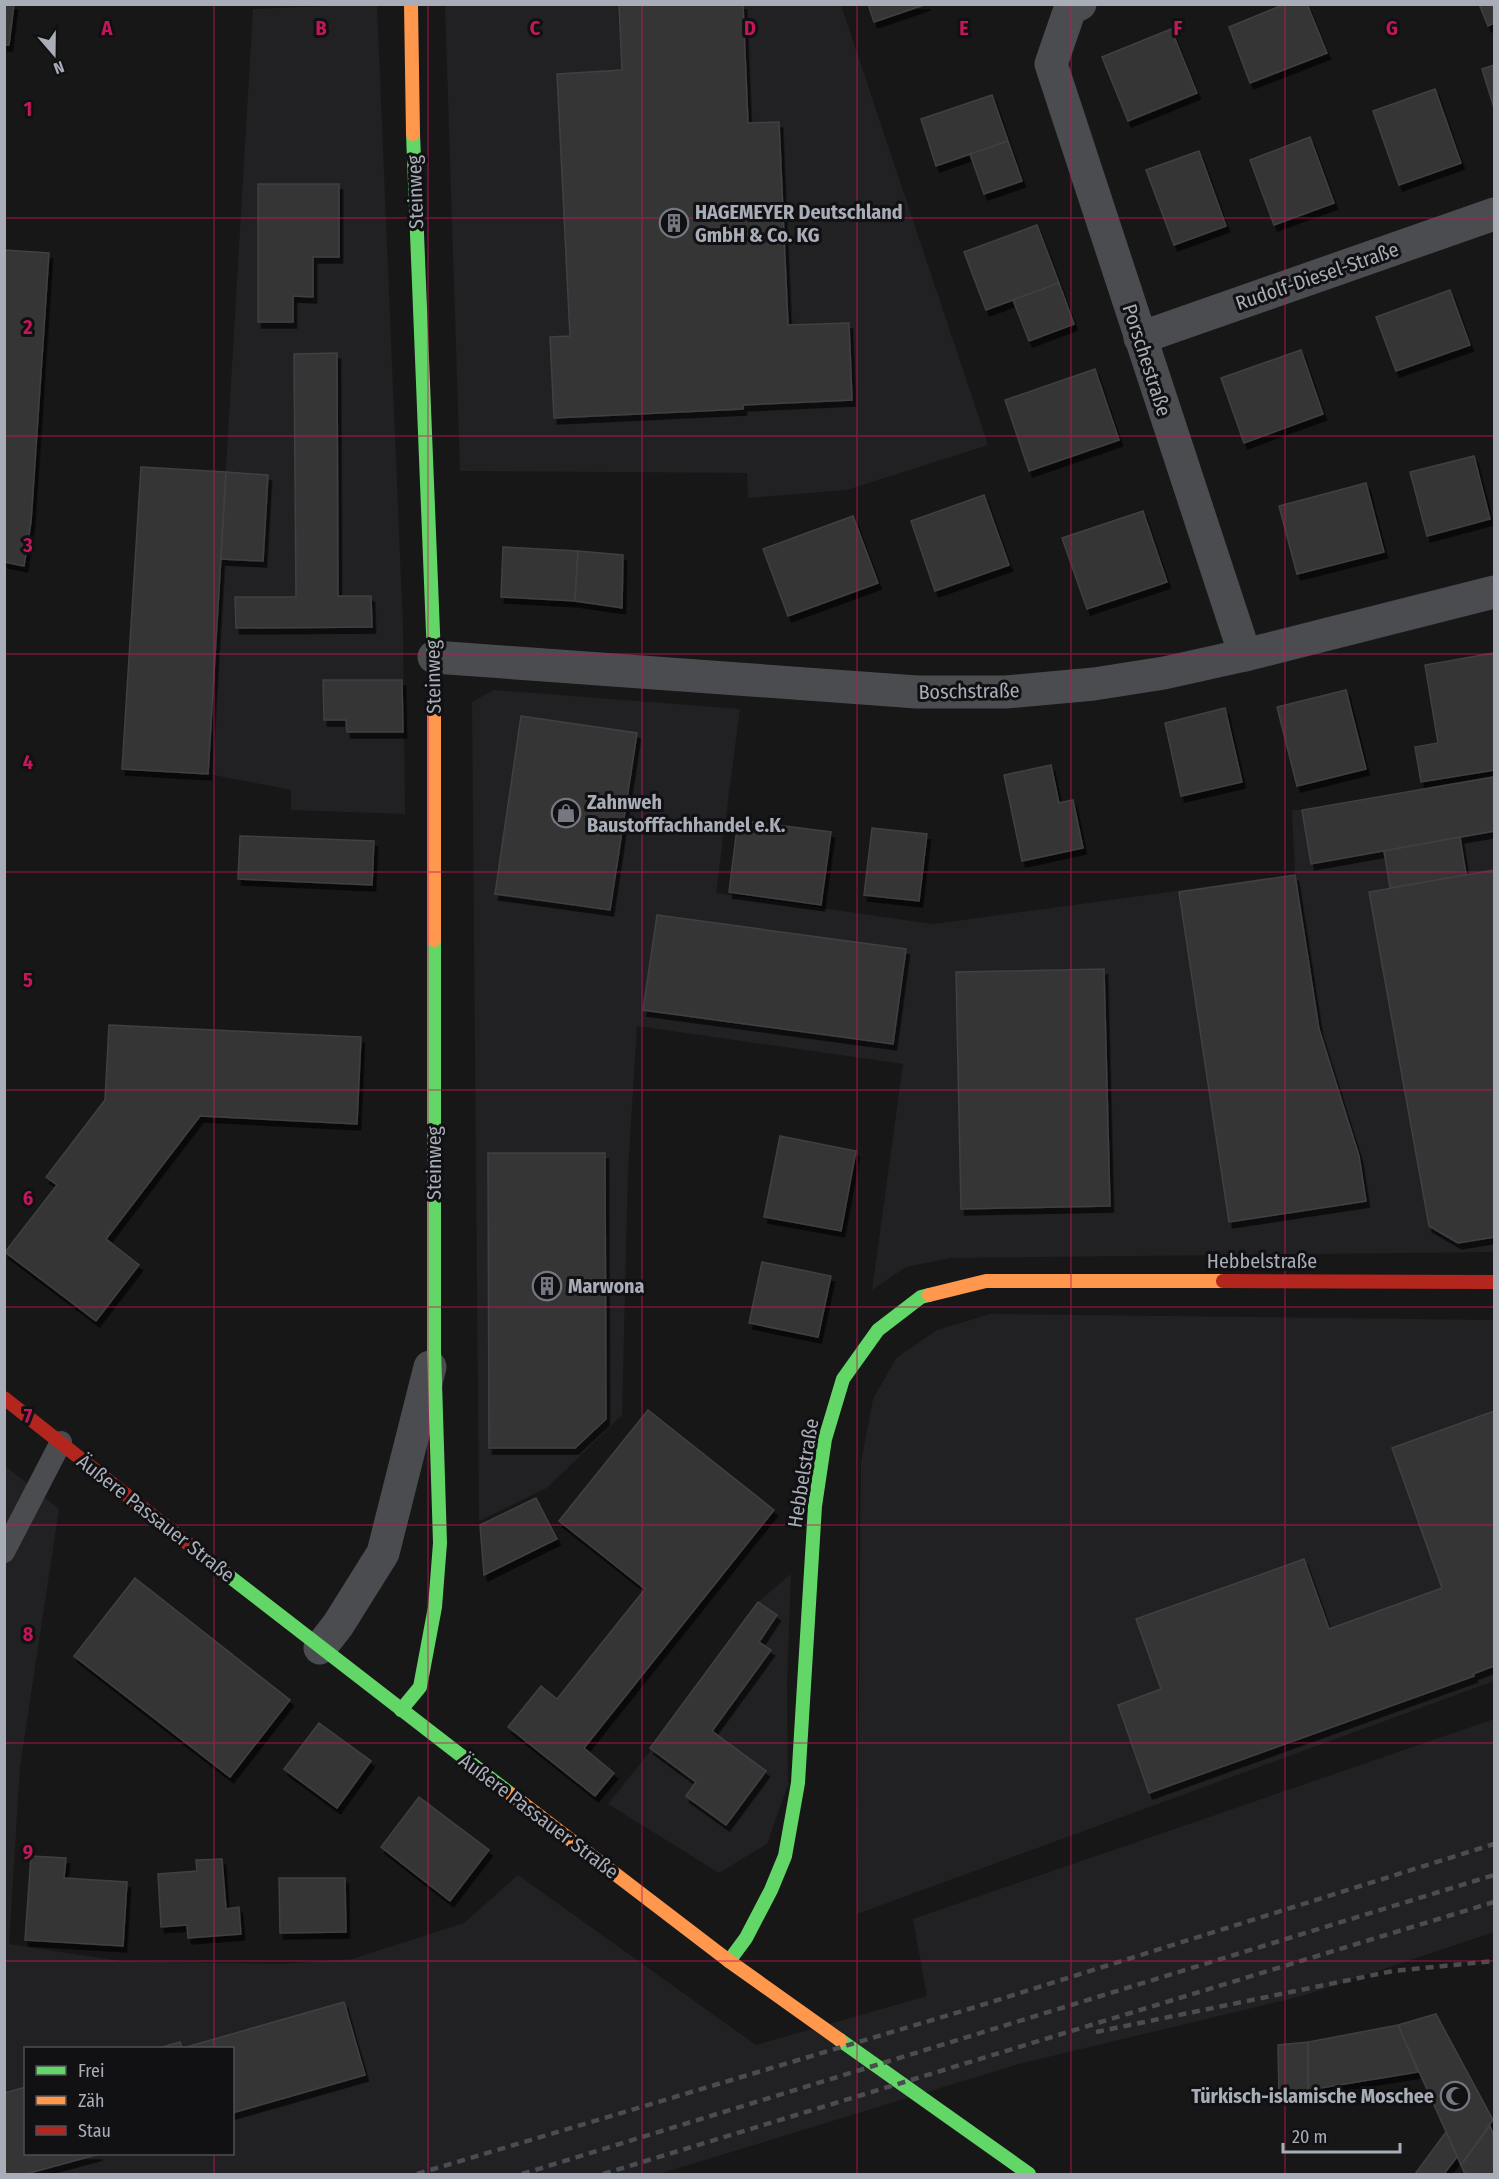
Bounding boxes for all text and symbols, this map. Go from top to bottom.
text: A [101,16,114,40]
text: B [315,16,327,40]
text: C [530,16,541,40]
text: D [744,16,756,40]
text: E [959,16,969,40]
text: F [1174,16,1183,40]
text: G [1386,16,1398,40]
north arrow [24,24,84,84]
text: N [51,57,67,78]
text: 1 [24,97,32,121]
street label: Steinweg [402,154,428,229]
place label: HAGEMEYER Deutschland GmbH & Co. KG [695,200,903,247]
building icon: HAGEMEYER Deutschland GmbH & Co. KG [658,207,690,239]
street label: Rudolf-Diesel-Straße [1232,237,1402,315]
street label: Porschestraße [1118,301,1176,419]
text: 2 [22,315,33,339]
text: 3 [22,533,33,557]
street label: Steinweg [420,639,446,714]
street label: Boschstraße [918,678,1020,704]
text: 4 [23,750,33,774]
place label: Zahnweh Baustofffachhandel e.K. [587,790,786,837]
shop icon: Zahnweh Baustofffachhandel e.K. [550,797,582,829]
text: 5 [23,968,33,992]
street label: Steinweg [422,1125,446,1200]
text: 6 [23,1186,33,1210]
street label: Hebbelstraße [1207,1249,1317,1273]
building icon: Marwona [531,1270,563,1302]
place label: Marwona [568,1274,645,1298]
text: 7 [24,1404,33,1428]
street label: Hebbelstraße [783,1417,823,1529]
street label: Äußere Passauer Straße [72,1449,240,1587]
text: 8 [23,1622,34,1646]
street label: Äußere Passauer Straße [455,1748,623,1884]
text: 9 [23,1840,33,1864]
legend [24,2047,234,2155]
text: Frei [78,2060,104,2082]
mosque icon: Türkisch-islamische Moschee [1439,2080,1471,2112]
place label: Türkisch-islamische Moschee [1191,2084,1434,2108]
text: Zäh [78,2090,105,2112]
scale bar [1283,2116,1400,2154]
text: Stau [78,2120,111,2142]
text: 20 m [1292,2126,1327,2148]

